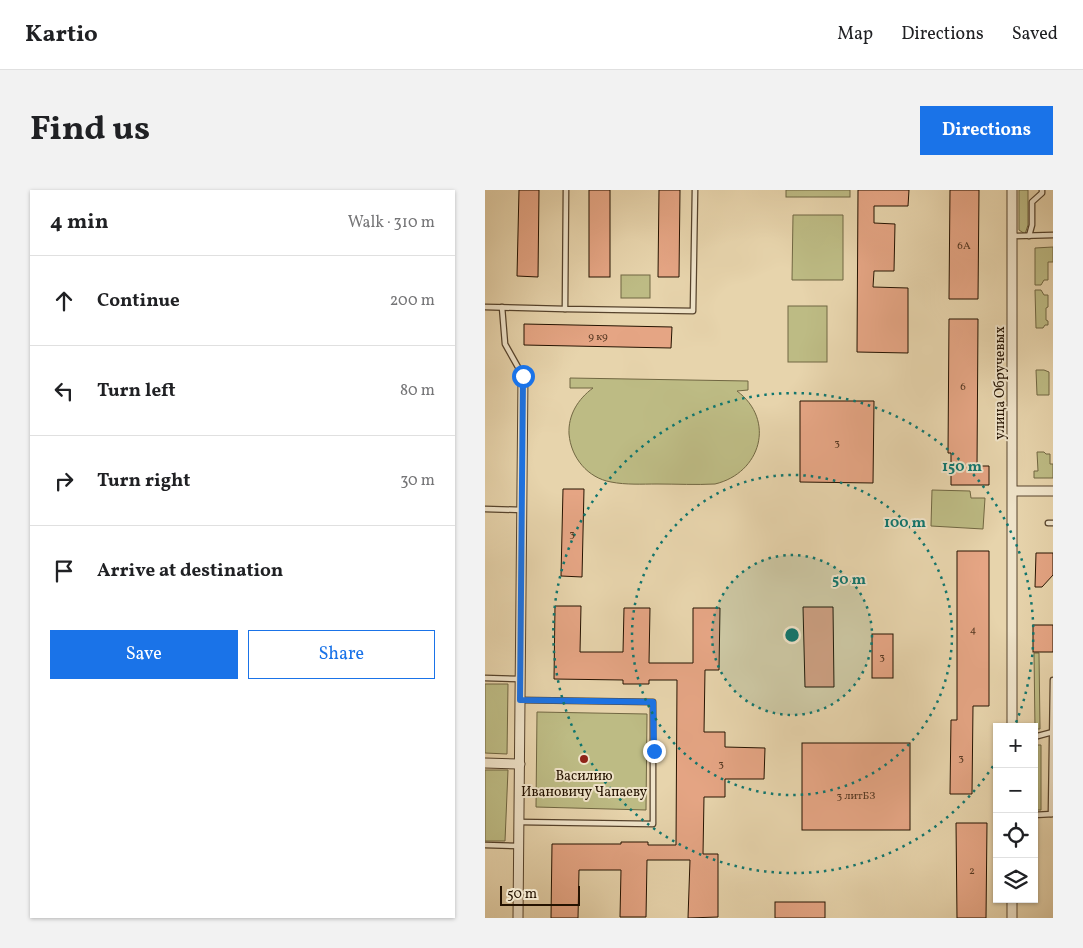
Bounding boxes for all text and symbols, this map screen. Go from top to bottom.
text: Kartio [25,18,98,52]
text: Map [837,22,873,47]
text: Directions [901,22,984,47]
text: Saved [1012,22,1058,47]
text: Find us [30,106,150,154]
button: Directions [920,106,1053,155]
text: 4 min [50,208,109,237]
text: Walk · 310 m [348,212,435,234]
house number: 6А [957,239,971,254]
icon: ahead [50,287,78,315]
text: Continue [97,288,180,314]
text: 200 m [390,290,435,312]
street label: улица Обручевых [991,326,1010,440]
house number: 9 к9 [588,330,608,345]
route start [512,365,535,388]
icon: left [50,377,78,405]
text: Turn left [97,378,176,404]
text: 80 m [400,380,435,402]
house number: 6 [960,380,966,395]
house number: 3 [834,436,840,451]
text: 150 m [942,457,982,478]
icon: right [50,467,78,495]
text: Turn right [97,468,190,494]
text: 30 m [400,470,435,492]
text: 100 m [884,513,927,534]
house number: 3 [569,527,575,542]
icon: arrive [50,557,78,585]
text: Arrive at destination [97,558,283,584]
text: 50 m [832,570,866,591]
house number: 4 [970,623,977,638]
centre of rings [783,626,801,644]
button: Save [50,630,238,679]
button: Share [248,630,435,679]
house number: 3 [879,650,885,665]
map controls [993,723,1038,903]
button: + [993,723,1038,768]
route end [643,740,666,763]
house number: 3 [958,751,964,766]
marker: Василию Ивановичу Чапаеву [578,753,590,765]
house number: 3 [718,757,724,772]
place label: Василию Ивановичу Чапаеву [521,767,648,802]
button: − [993,768,1038,813]
house number: 3 литБЗ [837,789,875,804]
button: locate [993,813,1038,858]
button: layers [993,858,1038,903]
house number: 2 [969,864,975,879]
scale bar [500,883,580,906]
text: 50 m [507,885,537,904]

